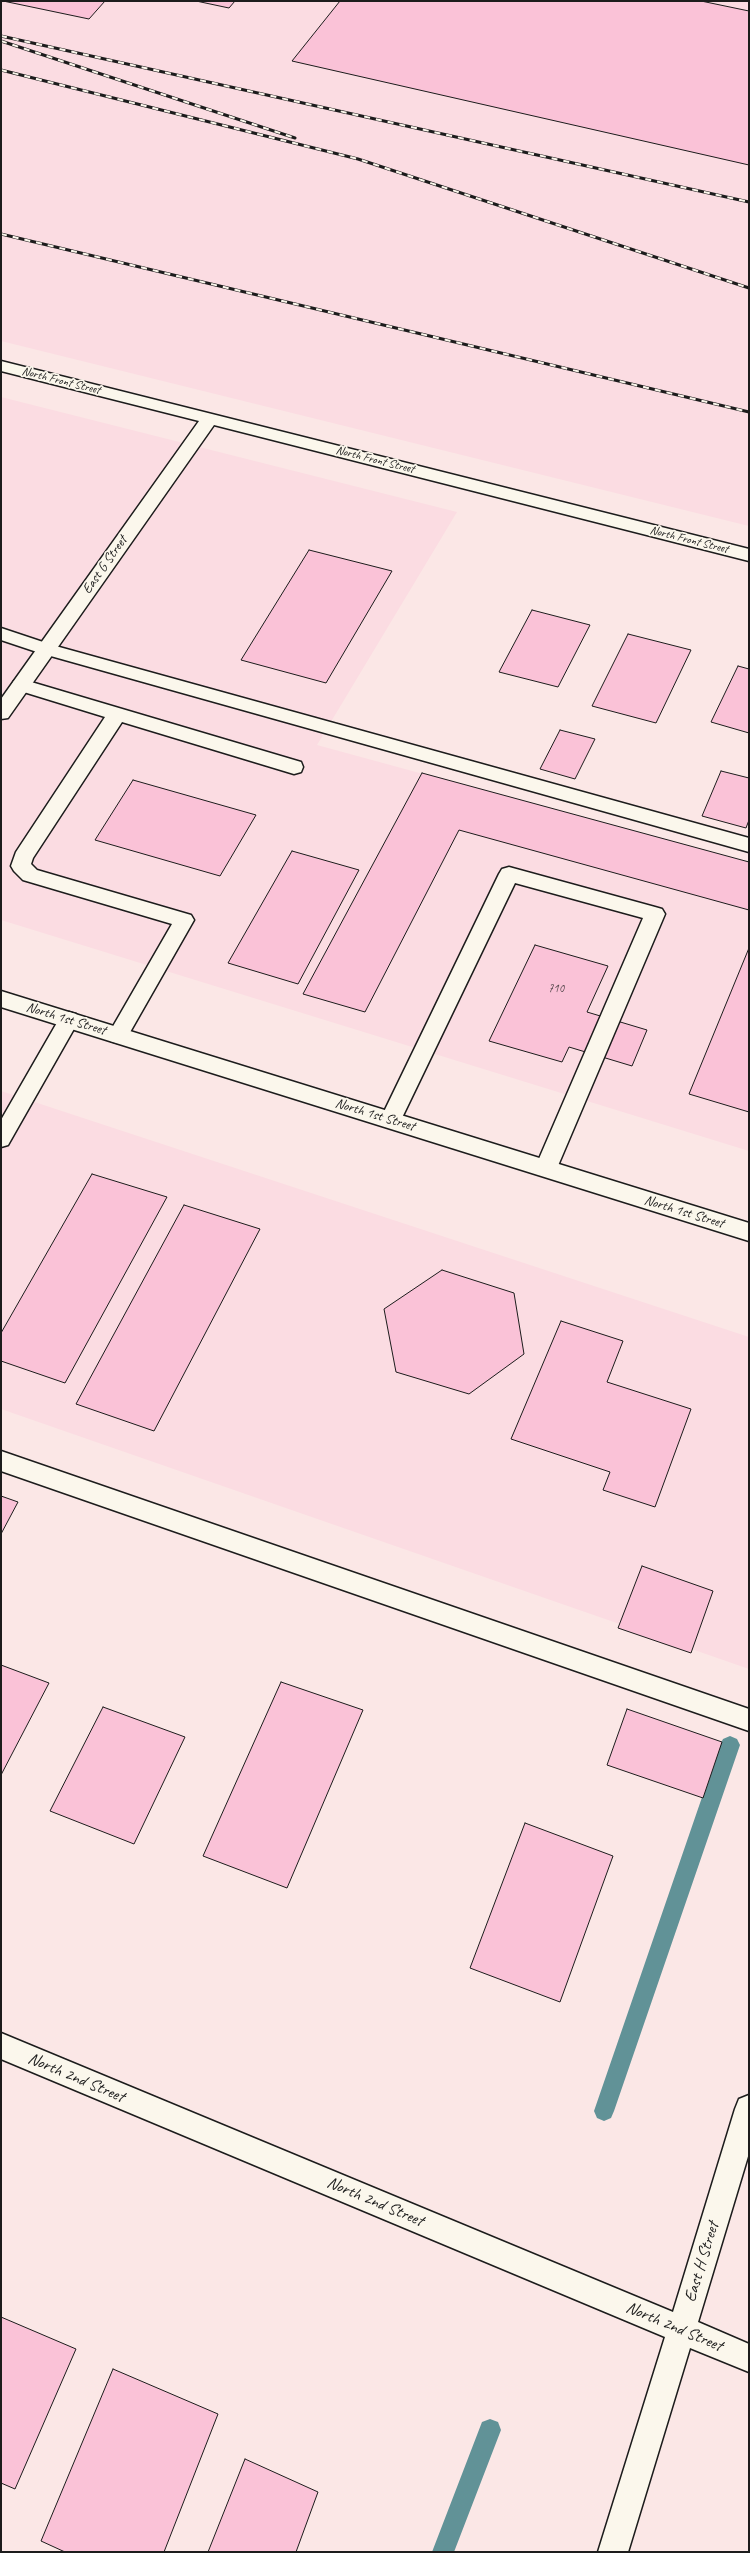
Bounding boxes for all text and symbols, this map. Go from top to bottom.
street label: North Front Street [20,364,102,398]
street label: North Front Street [334,443,416,477]
street label: North Front Street [648,523,730,557]
street label: East G Street [79,533,131,597]
house number: 710 [548,982,564,996]
street label: North 1st Street [24,999,108,1039]
street label: North 1st Street [333,1095,417,1135]
street label: North 1st Street [642,1192,726,1232]
street label: North 2nd Street [25,2049,127,2107]
street label: North 2nd Street [324,2173,426,2231]
street label: East H Street [680,2219,724,2305]
street label: North 2nd Street [623,2298,725,2356]

